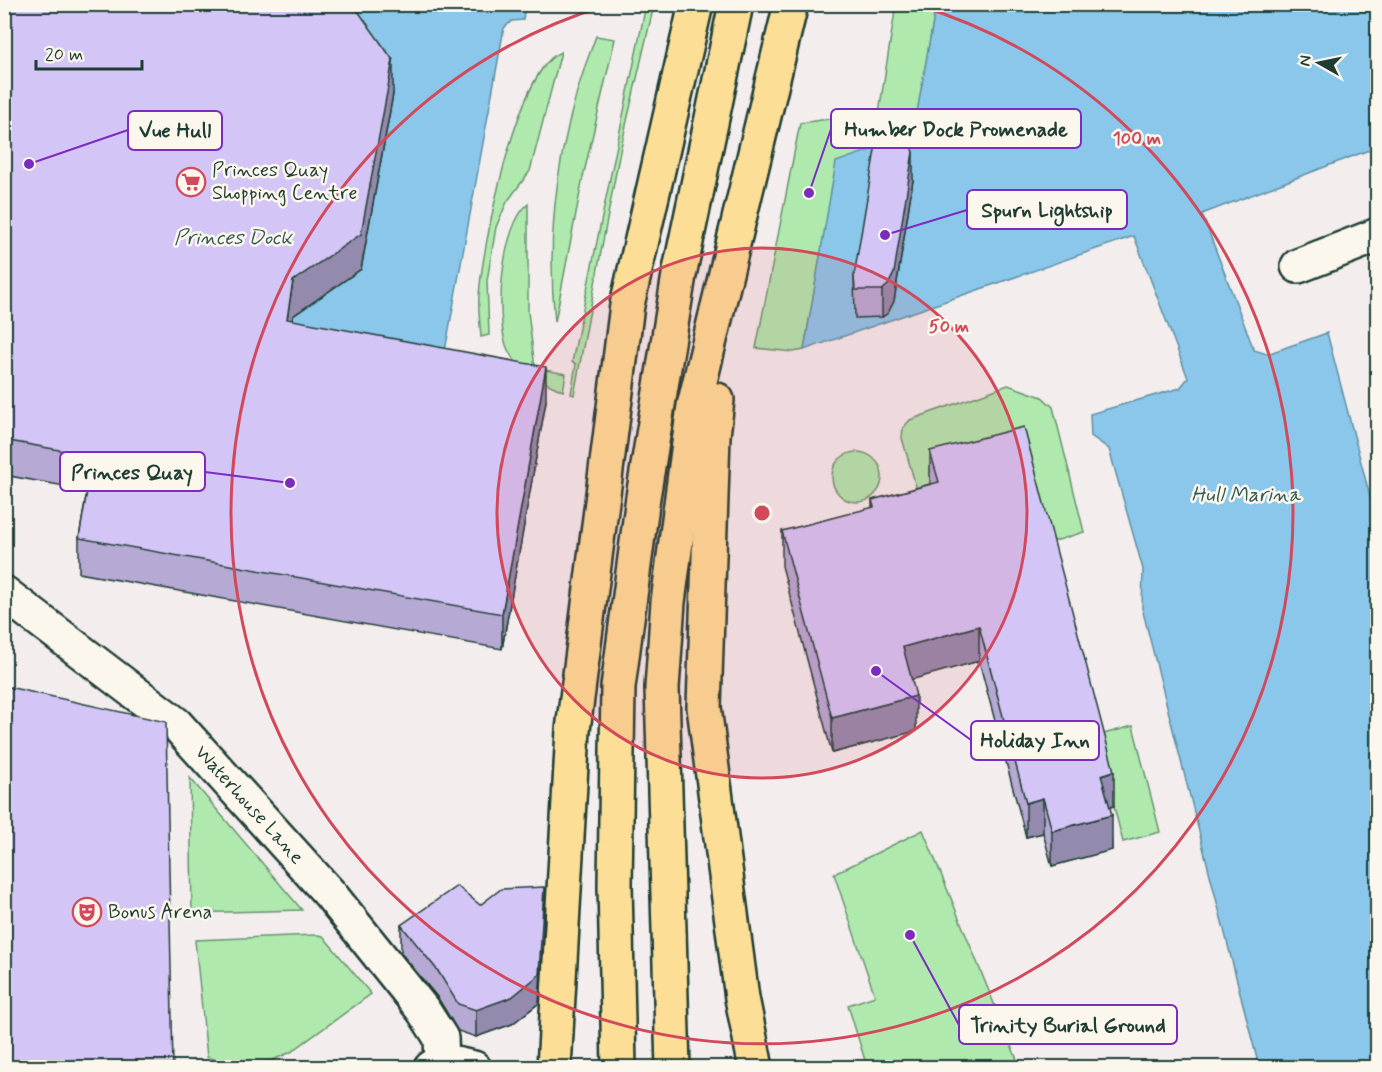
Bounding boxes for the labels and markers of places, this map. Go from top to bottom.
callout: Humber Dock Promenade [831,109,1081,148]
callout: Vue Hull [128,111,222,150]
place label: Princes Quay Shopping Centre [212,157,357,207]
supermarket icon: Princes Quay Shopping Centre [175,166,207,198]
callout: Spurn Lightship [967,190,1127,229]
callout: Princes Quay [60,452,205,491]
centre of rings [752,503,772,523]
callout: Holiday Inn [971,721,1099,760]
theatre icon: Bonus Arena [71,896,103,928]
place label: Bonus Arena [108,899,212,926]
callout: Trinity Burial Ground [959,1005,1177,1044]

